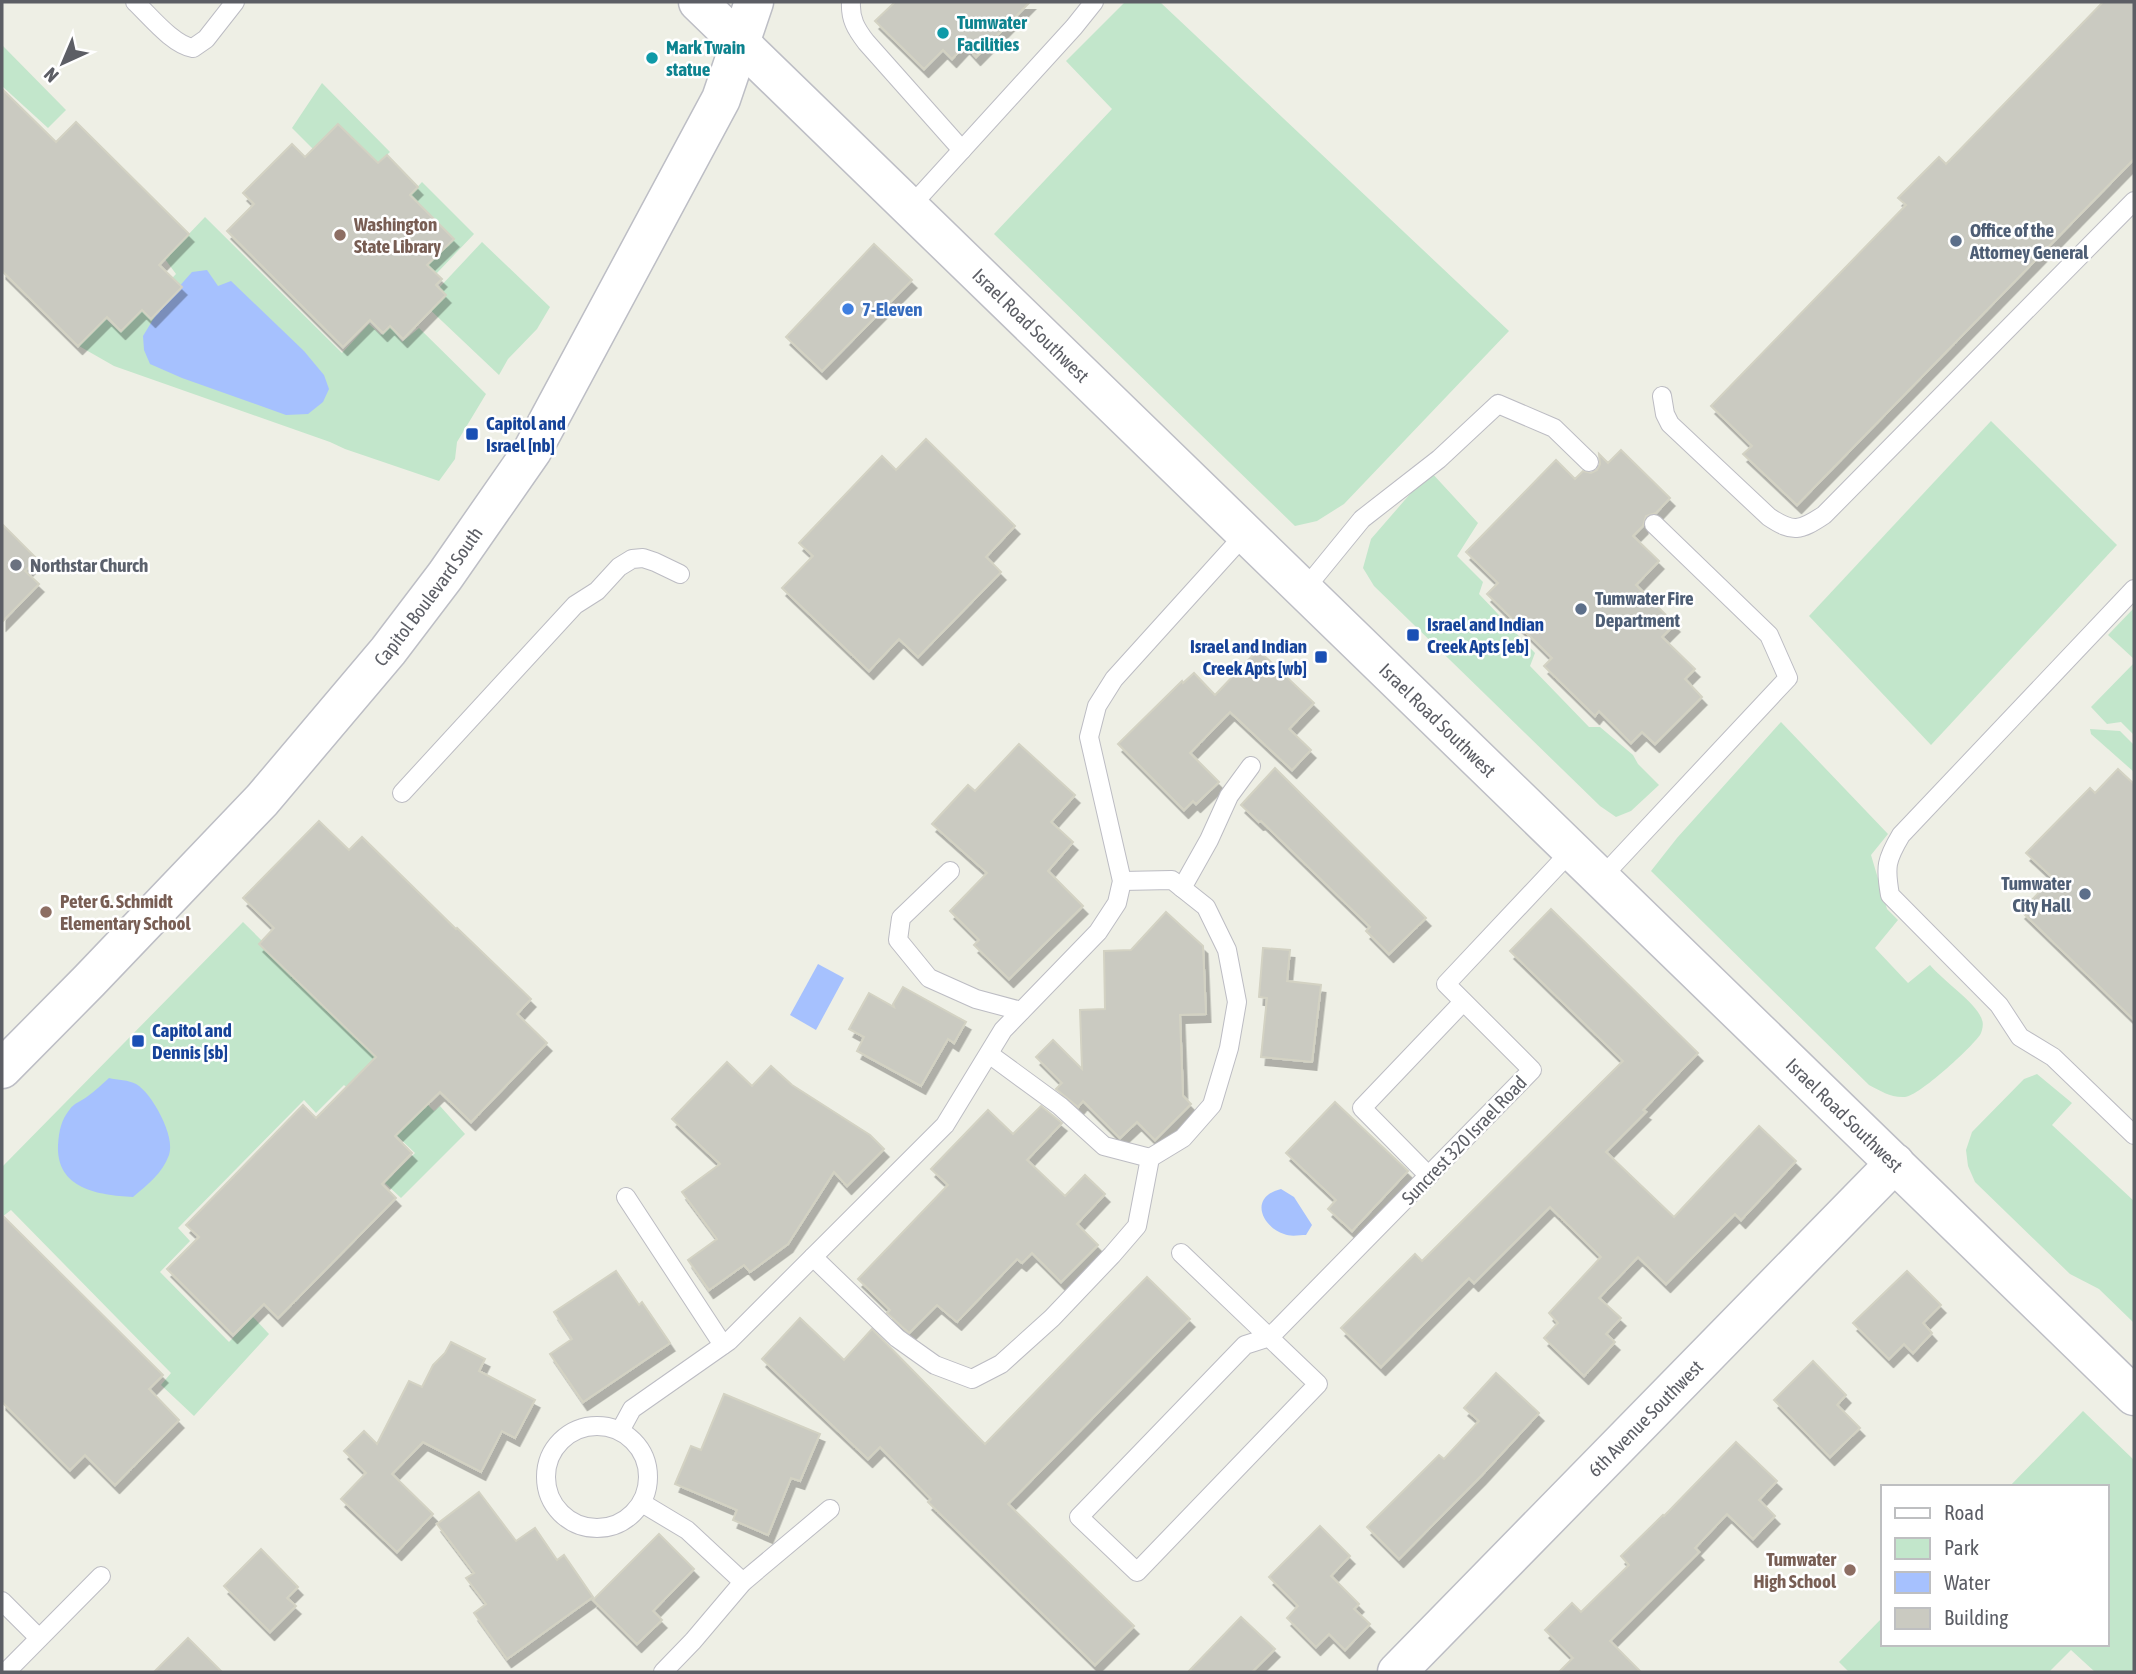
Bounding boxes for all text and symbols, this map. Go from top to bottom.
place label: Tumwater Facilities [957,11,1027,55]
marker: Tumwater Facilities [935,25,951,41]
north arrow [28,28,98,98]
place label: Mark Twain statue [666,36,745,80]
marker: Mark Twain statue [644,50,660,66]
text: N [40,63,63,87]
place label: Washington State Library [353,213,441,257]
place label: Office of the Attorney General [1969,219,2089,263]
marker: Washington State Library [332,227,348,243]
marker: Office of the Attorney General [1948,233,1964,249]
street label: Israel Road Southwest [968,264,1094,387]
place label: 7-Eleven [862,298,923,320]
marker: 7-Eleven [840,301,856,317]
place label: Capitol and Israel [nb] [486,412,566,456]
marker: Capitol and Israel [nb] [464,426,480,442]
street label: Capitol Boulevard South [369,523,487,670]
place label: Northstar Church [30,554,148,576]
marker: Northstar Church [8,557,24,573]
place label: Tumwater Fire Department [1595,587,1694,631]
marker: Tumwater Fire Department [1573,601,1589,617]
place label: Israel and Indian Creek Apts [eb] [1427,613,1544,657]
marker: Israel and Indian Creek Apts [eb] [1405,627,1421,643]
place label: Israel and Indian Creek Apts [wb] [1190,635,1307,679]
marker: Israel and Indian Creek Apts [wb] [1313,649,1329,665]
street label: Israel Road Southwest [1375,659,1501,782]
place label: Tumwater City Hall [2001,872,2072,916]
marker: Tumwater City Hall [2077,886,2093,902]
place label: Peter G. Schmidt Elementary School [60,890,192,934]
marker: Peter G. Schmidt Elementary School [38,904,54,920]
place label: Capitol and Dennis [sb] [152,1019,232,1063]
marker: Capitol and Dennis [sb] [130,1033,146,1049]
street label: Israel Road Southwest [1782,1054,1907,1176]
street label: Suncrest 320 Israel Road [1397,1071,1531,1209]
street label: 6th Avenue Southwest [1583,1355,1707,1481]
legend [1881,1485,2108,1646]
text: Road [1944,1500,1984,1524]
text: Park [1944,1535,1979,1559]
place label: Tumwater High School [1753,1548,1837,1592]
marker: Tumwater High School [1842,1562,1858,1578]
text: Water [1944,1570,1991,1594]
text: Building [1944,1605,2008,1629]

